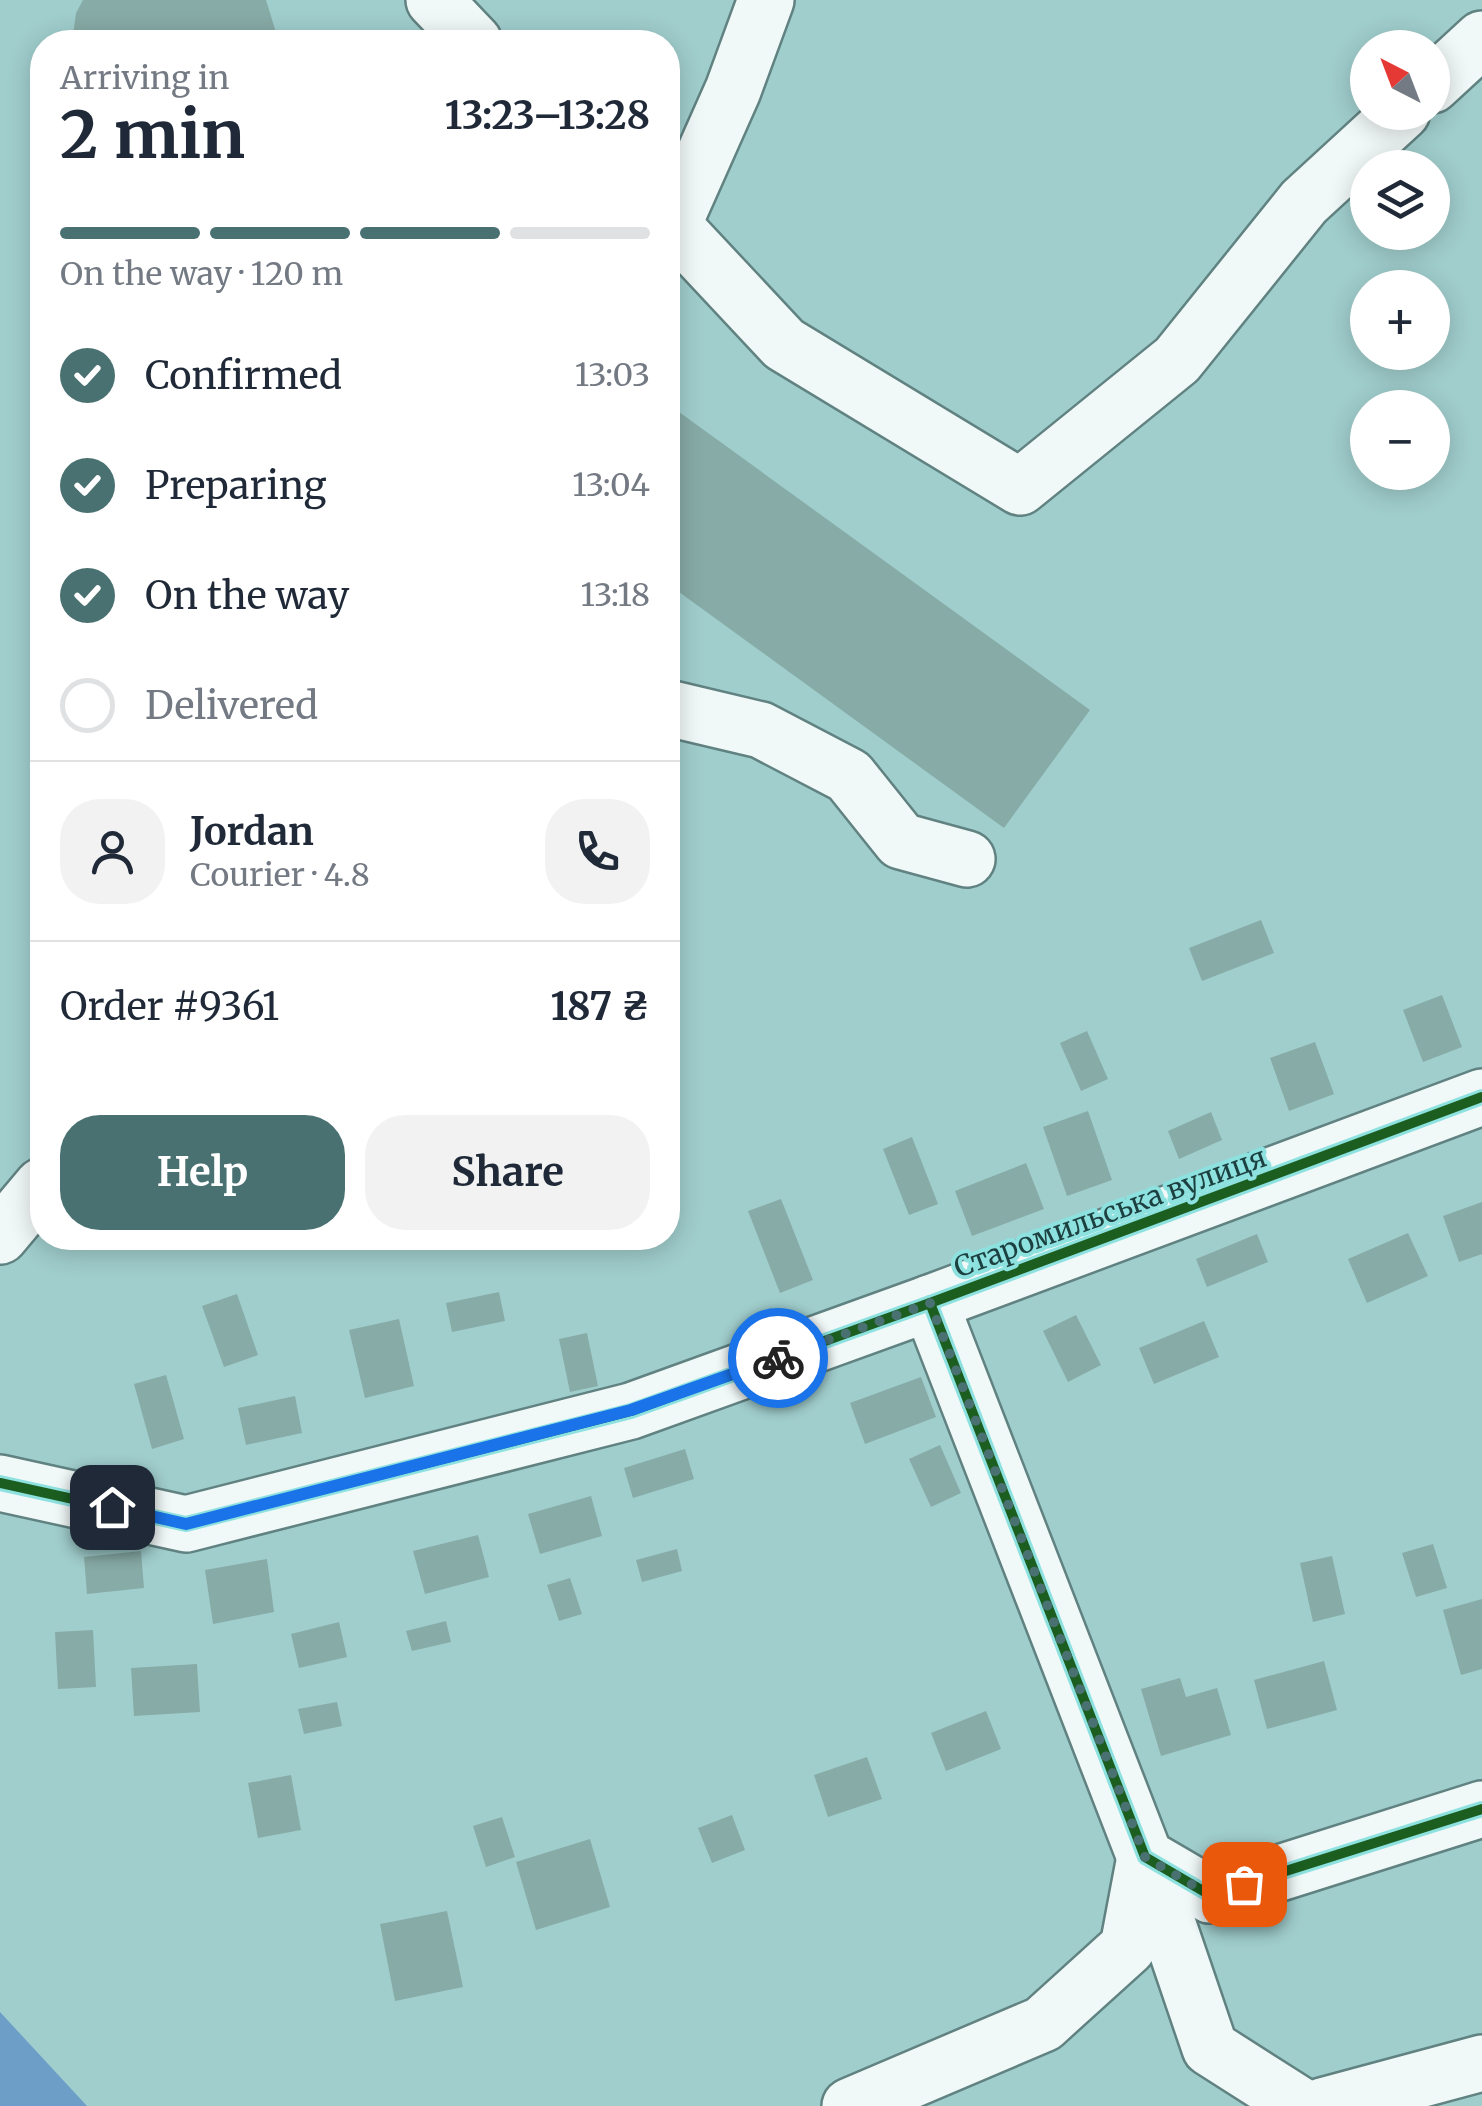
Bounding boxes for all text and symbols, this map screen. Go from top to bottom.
north arrow [1350,30,1450,130]
map controls [1350,30,1450,490]
text: Arriving in [60,58,229,98]
text: 13:23–13:28 [445,92,650,139]
text: 2 min [60,94,245,176]
button: layers [1350,150,1450,250]
text: On the way · 120 m [60,254,343,294]
button: + [1350,270,1450,370]
icon: check [60,348,115,403]
text: Confirmed [145,352,342,399]
text: 13:03 [575,355,650,395]
button: − [1350,390,1450,490]
icon: check [60,458,115,513]
text: Preparing [145,462,327,509]
text: 13:04 [572,465,650,505]
icon: check [60,568,115,623]
text: On the way [145,572,349,619]
text: 13:18 [580,575,650,615]
text: Delivered [145,682,318,729]
button: person [60,799,165,904]
button: phone [545,799,650,904]
text: Jordan [190,808,314,855]
text: Courier · 4.8 [190,855,370,895]
text: Order #9361 [60,983,279,1030]
text: 187 ₴ [550,983,650,1030]
button: Help [60,1115,345,1230]
button: Share [365,1115,650,1230]
street label: Старомильська вулиця [949,1139,1271,1285]
courier [728,1308,828,1408]
icon: bike [751,1331,806,1386]
pin [70,1465,155,1550]
icon: home [85,1480,140,1535]
pin [1202,1842,1287,1927]
icon: bag [1217,1857,1272,1912]

